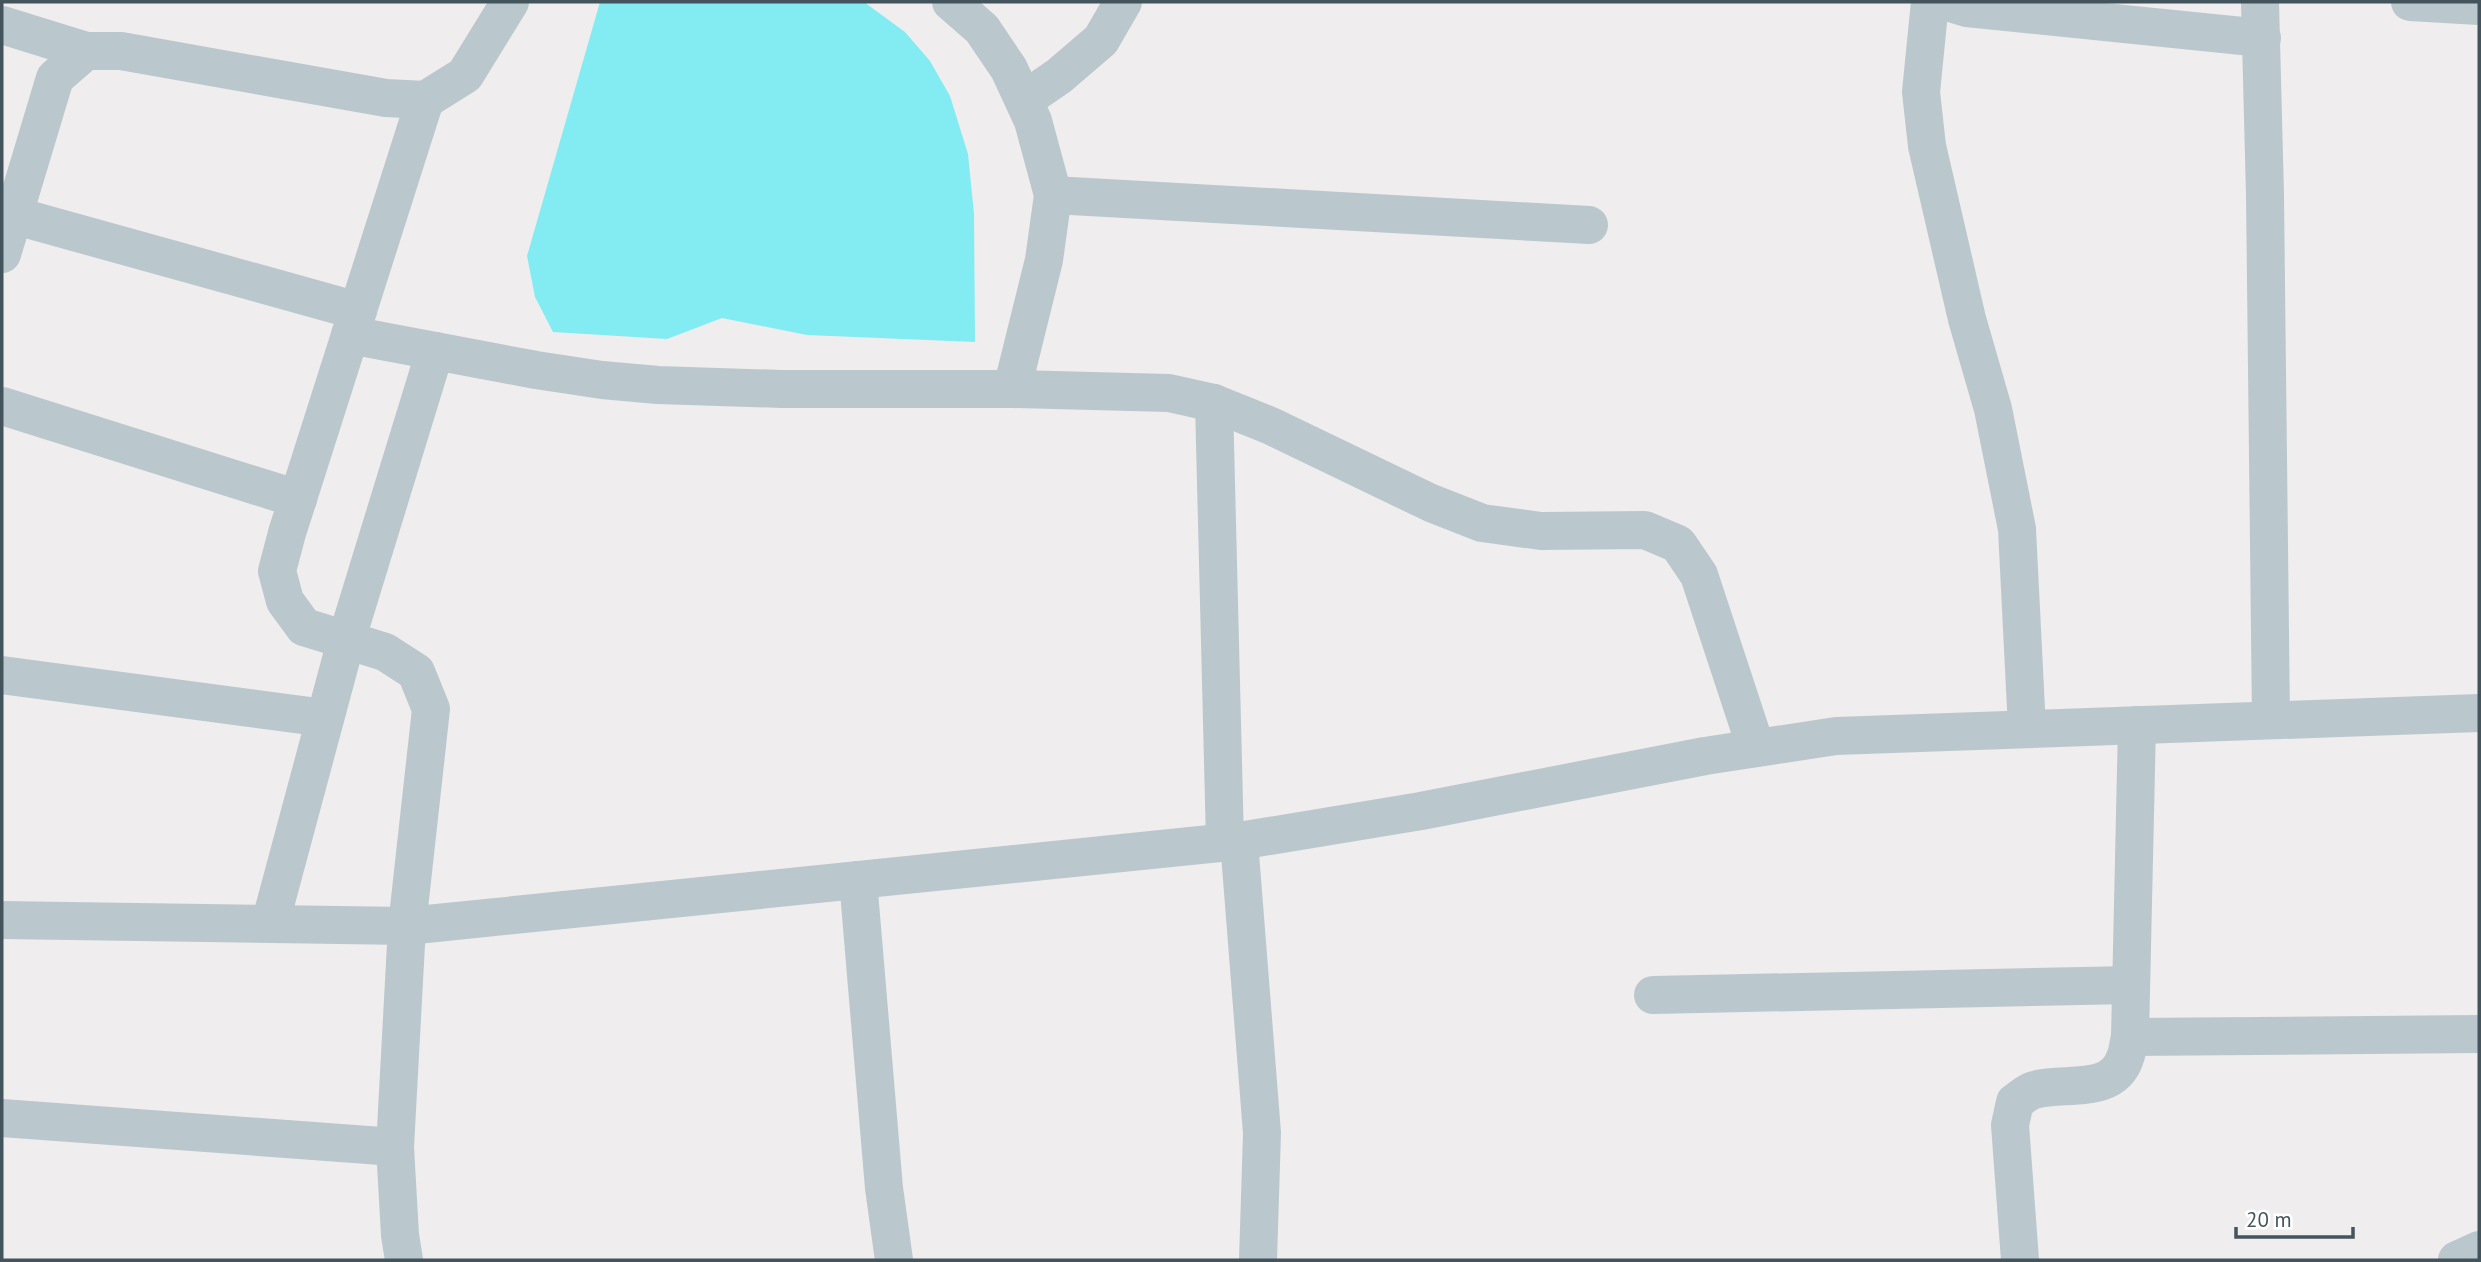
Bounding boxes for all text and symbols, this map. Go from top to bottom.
scale bar [2236,1196,2353,1240]
text: 20 m [2246,1206,2292,1233]

